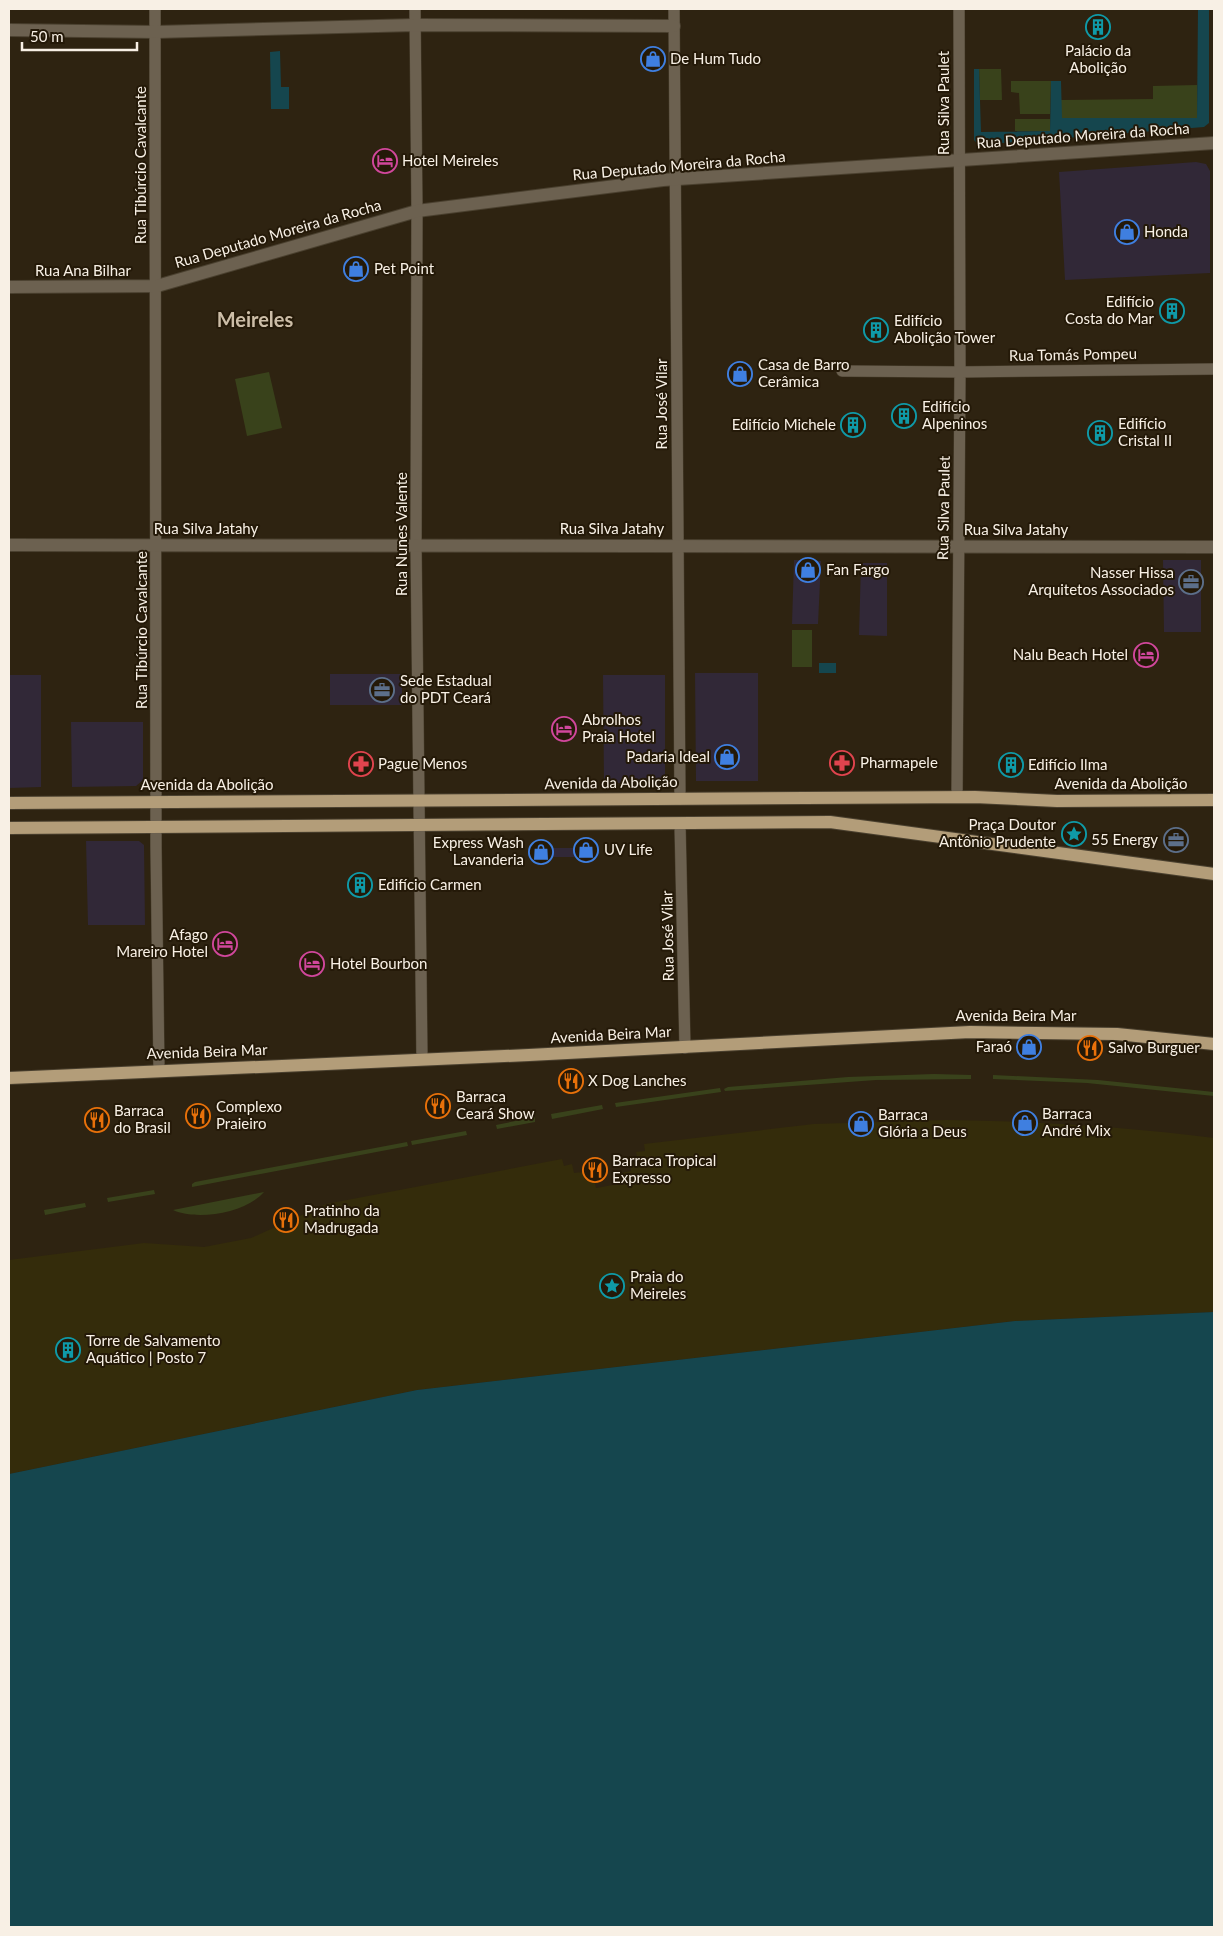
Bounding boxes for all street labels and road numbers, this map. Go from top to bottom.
street label: Rua Silva Paulet [934,50,952,155]
street label: Rua Tibúrcio Cavalcante [131,86,149,244]
street label: Rua Deputado Moreira da Rocha [976,119,1190,151]
street label: Rua Deputado Moreira da Rocha [572,147,786,183]
street label: Rua Deputado Moreira da Rocha [172,195,383,271]
street label: Rua Ana Bilhar [35,261,132,279]
street label: Rua Tomás Pompeu [1009,344,1137,364]
street label: Rua José Vilar [652,358,670,449]
street label: Rua Silva Paulet [933,455,953,560]
street label: Rua Nunes Valente [392,472,410,596]
street label: Rua Silva Jatahy [154,519,259,537]
street label: Rua Silva Jatahy [560,519,665,537]
street label: Rua Silva Jatahy [964,520,1069,538]
street label: Rua Tibúrcio Cavalcante [132,551,150,709]
street label: Avenida da Abolição [544,772,678,792]
street label: Avenida da Abolição [1054,774,1188,792]
street label: Avenida da Abolição [140,775,274,793]
street label: Rua José Vilar [657,890,677,982]
street label: Avenida Beira Mar [955,1006,1077,1024]
street label: Avenida Beira Mar [550,1022,672,1046]
street label: Avenida Beira Mar [146,1040,268,1062]

